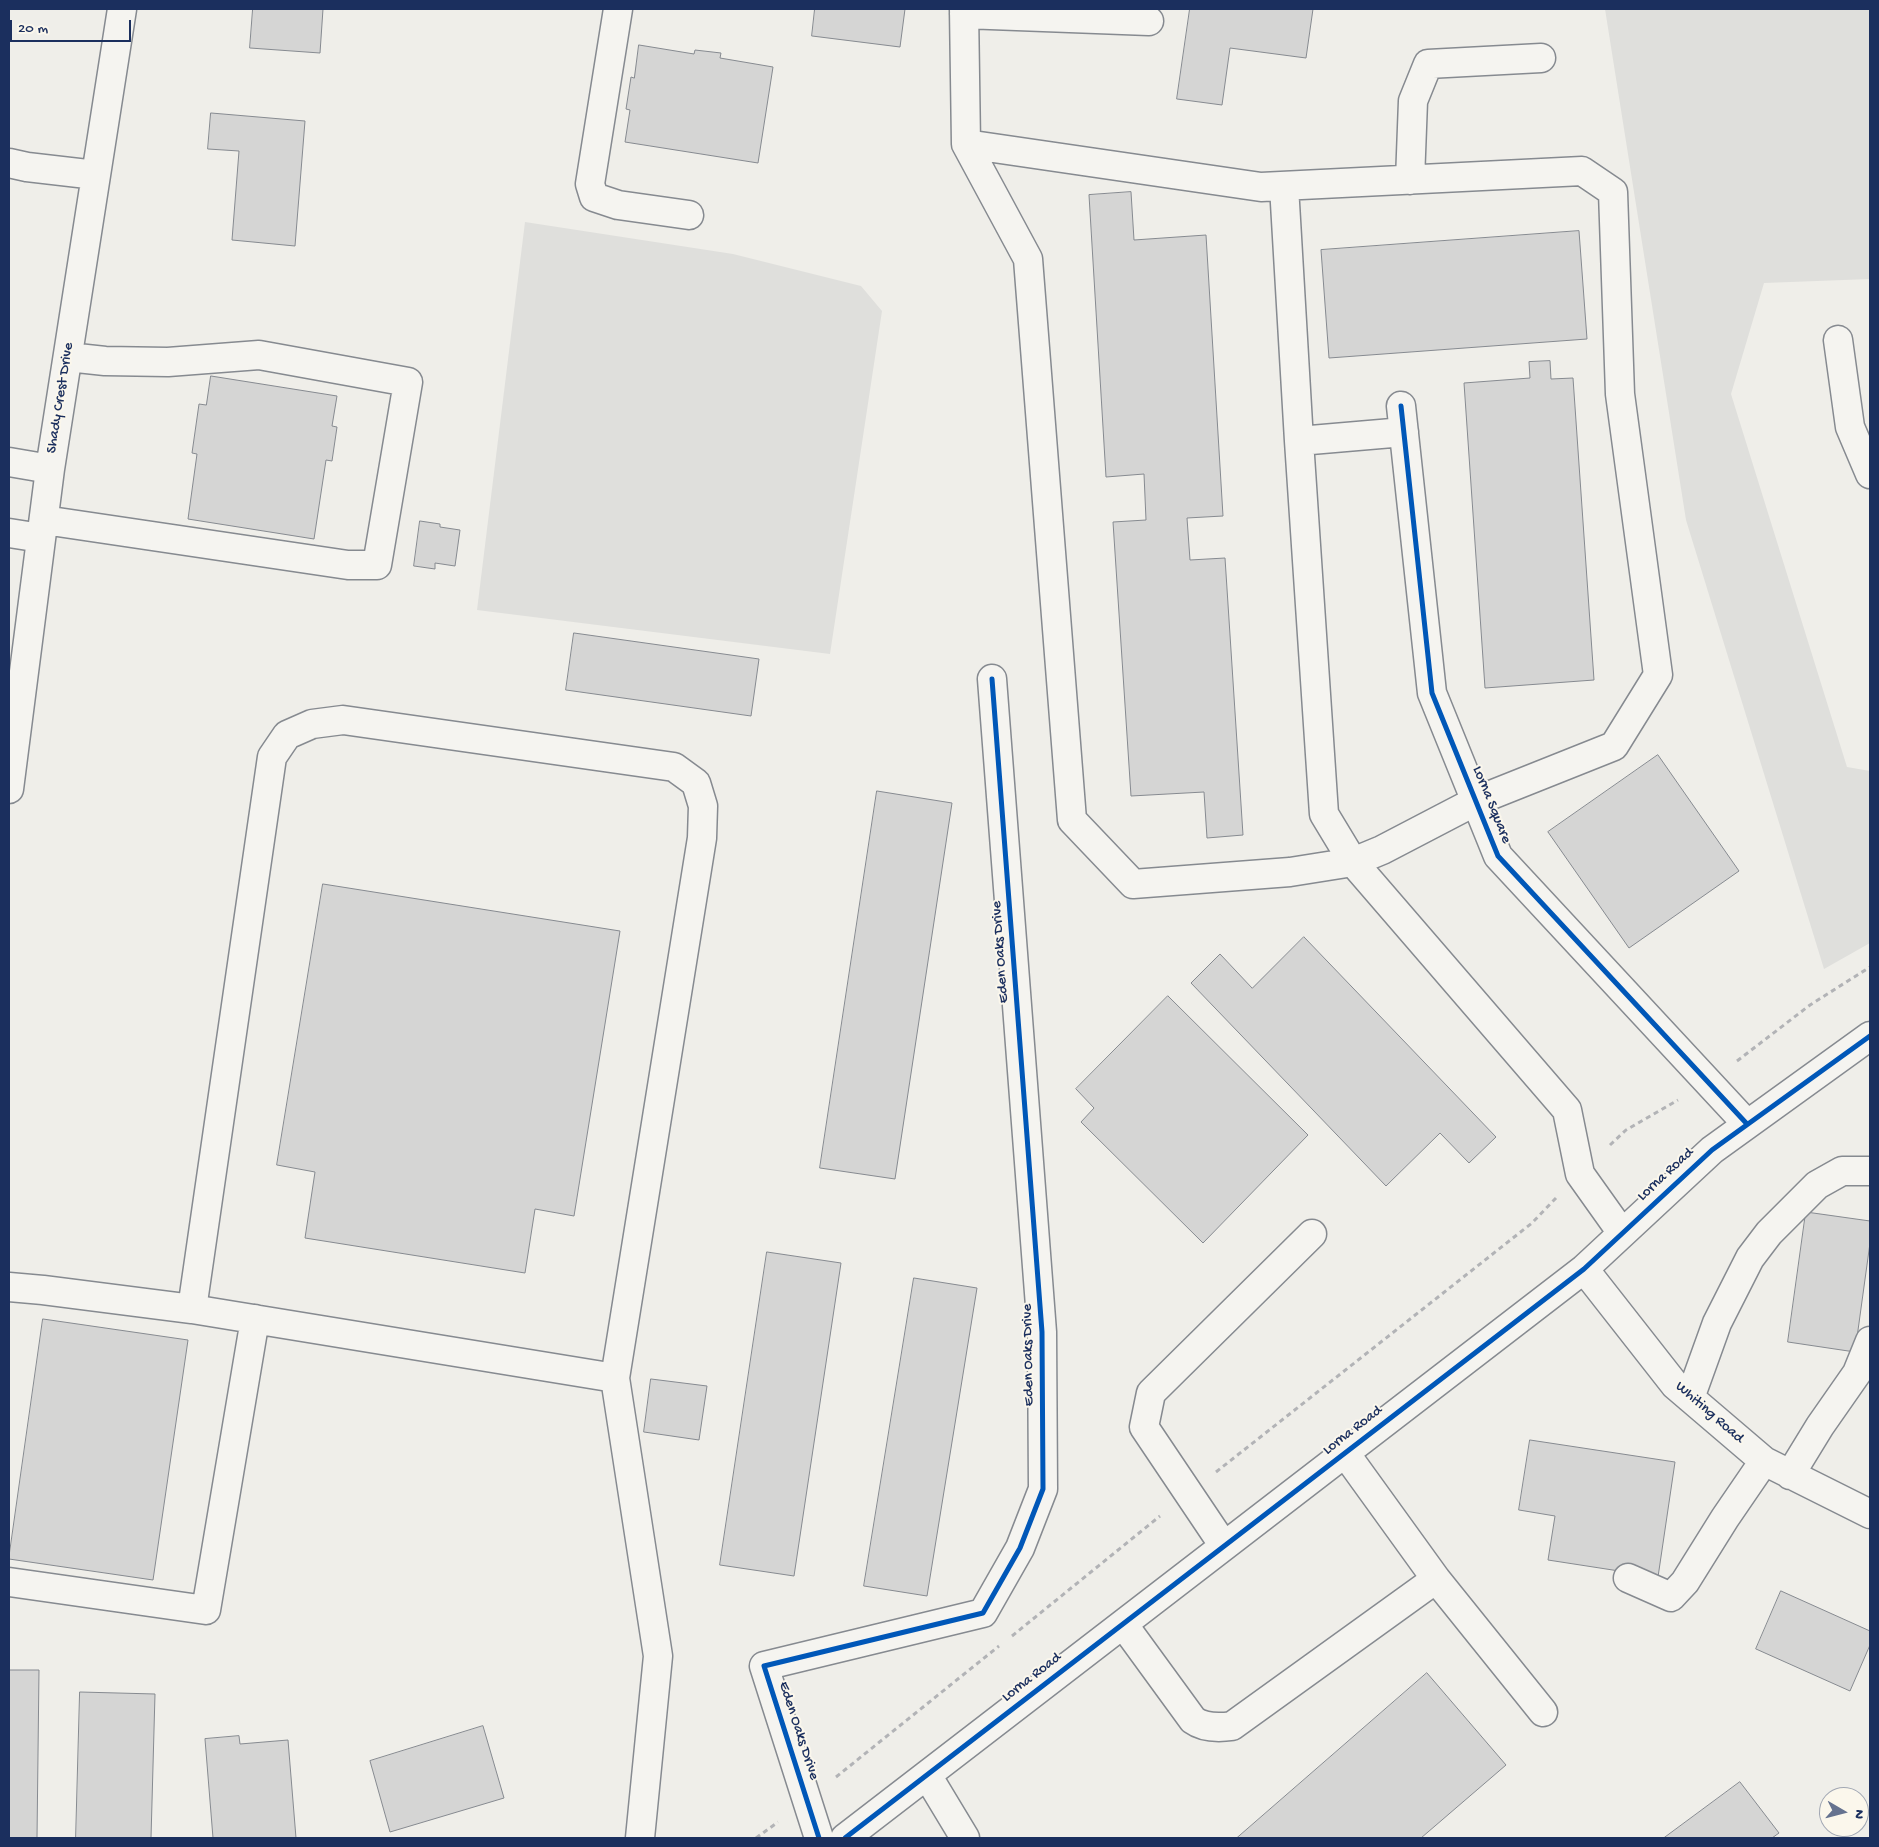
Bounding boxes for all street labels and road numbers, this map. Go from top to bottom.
street label: Shady Crest Drive [43,341,79,455]
street label: Lorna Square [1467,764,1515,846]
street label: Eden Oaks Drive [988,900,1014,1004]
street label: Lorna Road [1634,1144,1698,1206]
street label: Eden Oaks Drive [1019,1304,1039,1406]
street label: Whiting Road [1671,1378,1747,1448]
street label: Lorna Road [1320,1402,1386,1460]
street label: Lorna Road [999,1649,1065,1707]
street label: Eden Oaks Drive [774,1680,822,1782]

